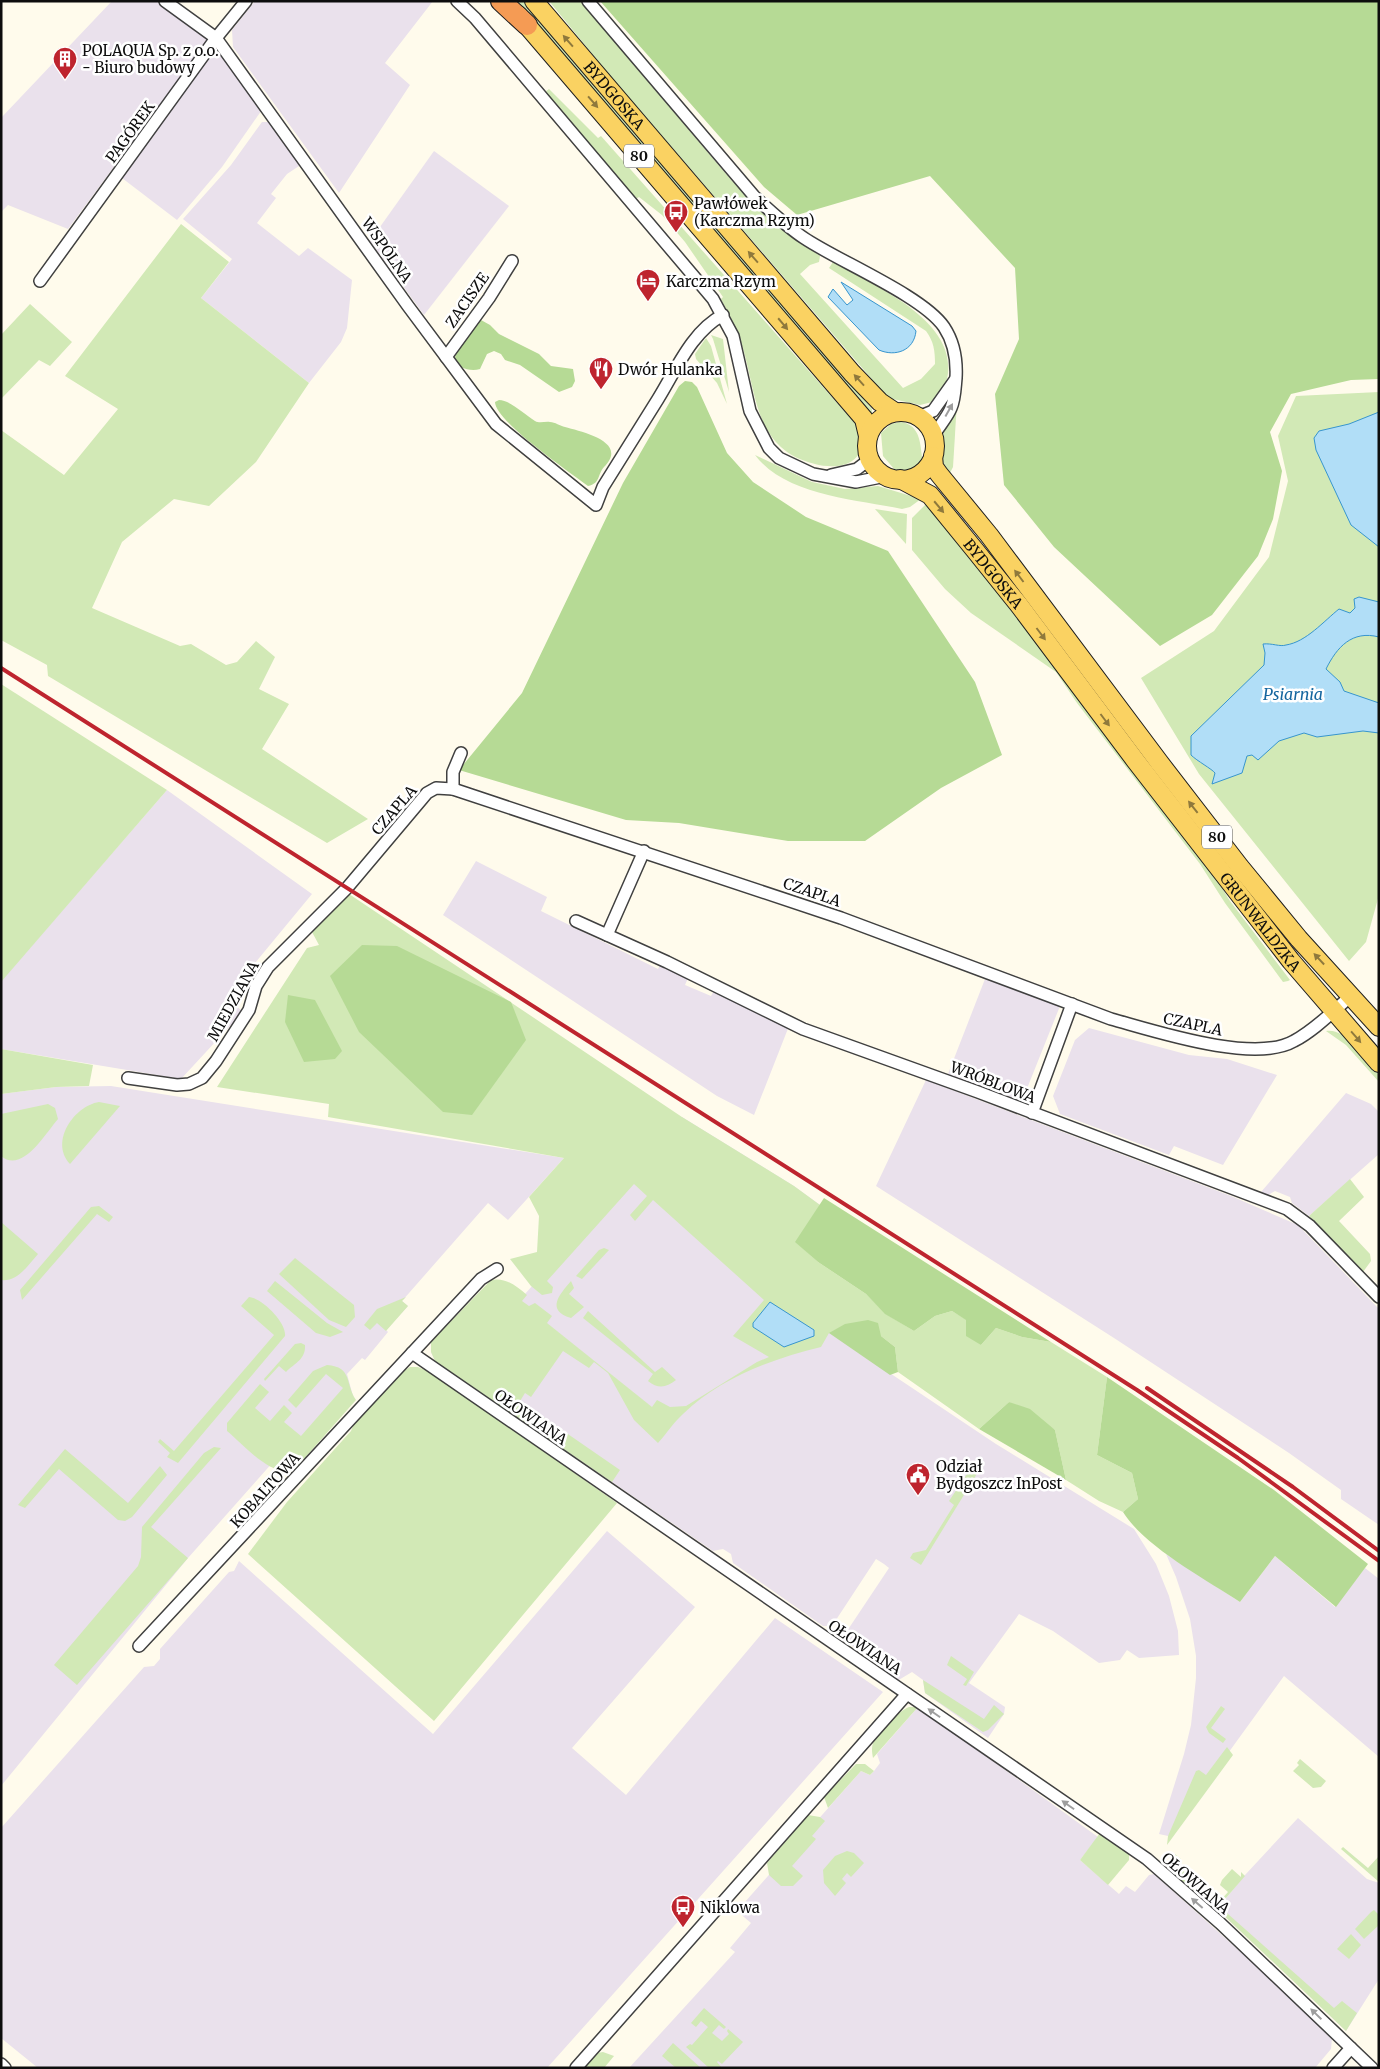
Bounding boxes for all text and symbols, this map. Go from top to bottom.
one-way arrow [562,34,573,47]
place label: POLAQUA Sp. z o.o. - Biuro budowy [82,41,219,77]
building icon: POLAQUA Sp. z o.o. - Biuro budowy [52,46,78,80]
street label: BYDGOSKA [580,57,649,134]
one-way arrow [587,96,599,108]
street label: PAGÓREK [101,97,159,166]
road number: 80 [624,144,654,168]
place label: Pawłówek (Karczma Rzym) [694,194,815,230]
bus stop icon: Pawłówek (Karczma Rzym) [663,199,689,233]
street label: WSPÓLNA [357,212,417,287]
one-way arrow [748,251,759,264]
street label: ZACISZE [441,268,493,331]
hotel icon: Karczma Rzym [635,268,661,302]
place label: Karczma Rzym [666,272,776,291]
one-way arrow [777,318,789,330]
restaurant icon: Dwór Hulanka [588,356,614,390]
place label: Dwór Hulanka [618,360,722,379]
one-way arrow [853,375,865,387]
one-way arrow [944,403,953,417]
one-way arrow [934,500,945,513]
street label: BYDGOSKA [960,535,1028,613]
one-way arrow [1014,570,1025,583]
one-way arrow [1036,627,1046,641]
water label: Psiarnia [1263,684,1323,704]
one-way arrow [1100,713,1110,727]
street label: CZAPLA [367,781,421,839]
one-way arrow [1188,801,1199,814]
road number: 80 [1202,826,1232,849]
street label: GRUNWALDZKA [1216,869,1305,976]
street label: CZAPLA [781,873,844,911]
one-way arrow [1313,953,1325,965]
street label: MIEDZIANA [203,957,263,1044]
street label: CZAPLA [1162,1008,1225,1040]
one-way arrow [1350,1030,1362,1042]
street label: WRÓBLOWA [947,1056,1039,1107]
street label: OŁOWIANA [491,1385,571,1449]
street label: KOBALTOWA [226,1448,304,1532]
place label: Odział Bydgoszcz InPost [936,1457,1063,1493]
public building icon: Odział Bydgoszcz InPost [905,1462,931,1496]
street label: OŁOWIANA [825,1616,906,1679]
one-way arrow [928,1708,941,1718]
one-way arrow [1061,1800,1075,1810]
street label: OŁOWIANA [1158,1848,1234,1918]
bus stop icon: Niklowa [670,1894,696,1928]
one-way arrow [1192,1897,1204,1909]
place label: Niklowa [700,1898,760,1917]
one-way arrow [1310,2008,1322,2020]

